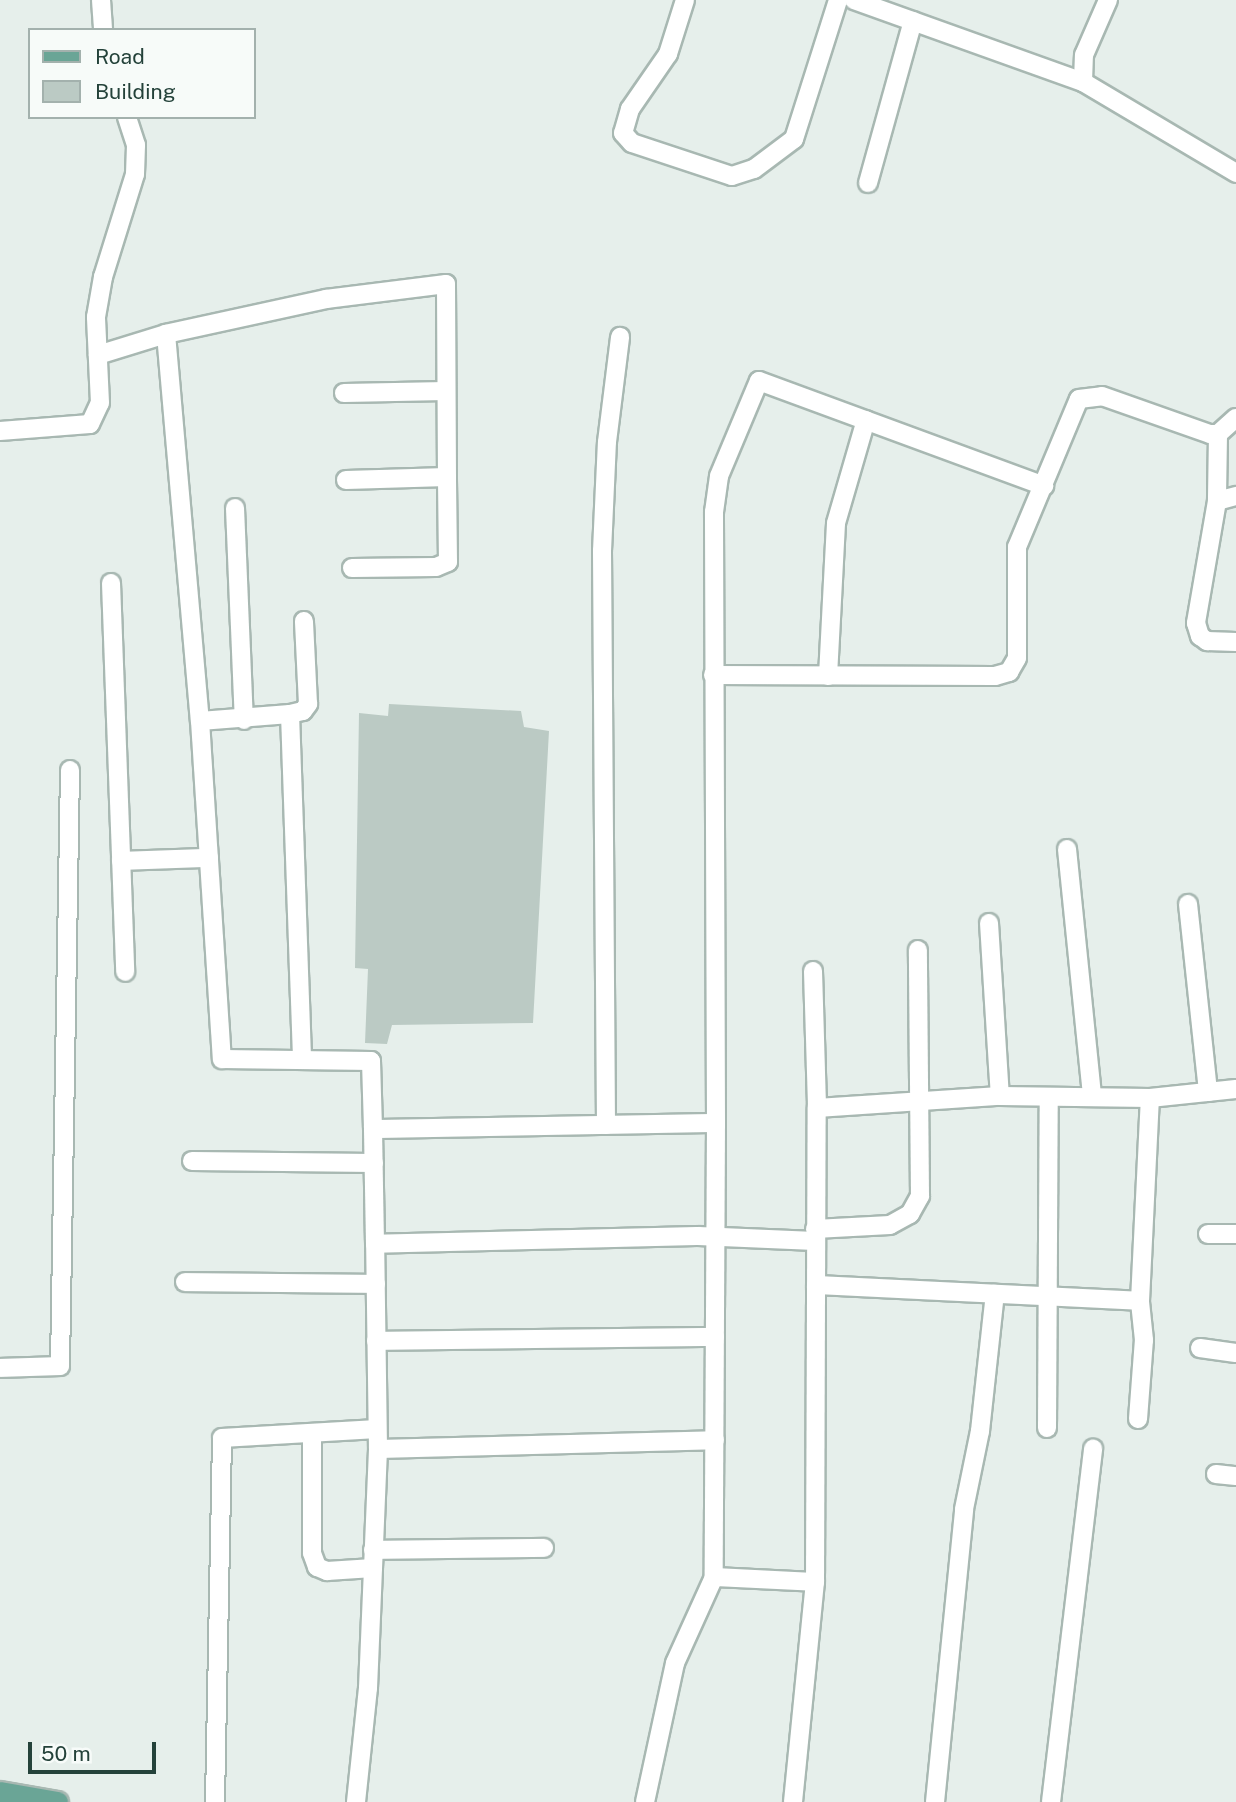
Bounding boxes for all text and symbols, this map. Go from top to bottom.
legend [28,28,256,119]
text: Road [95,44,145,69]
text: Building [95,79,176,104]
scale bar [32,1728,159,1772]
text: 50 m [41,1741,91,1766]

